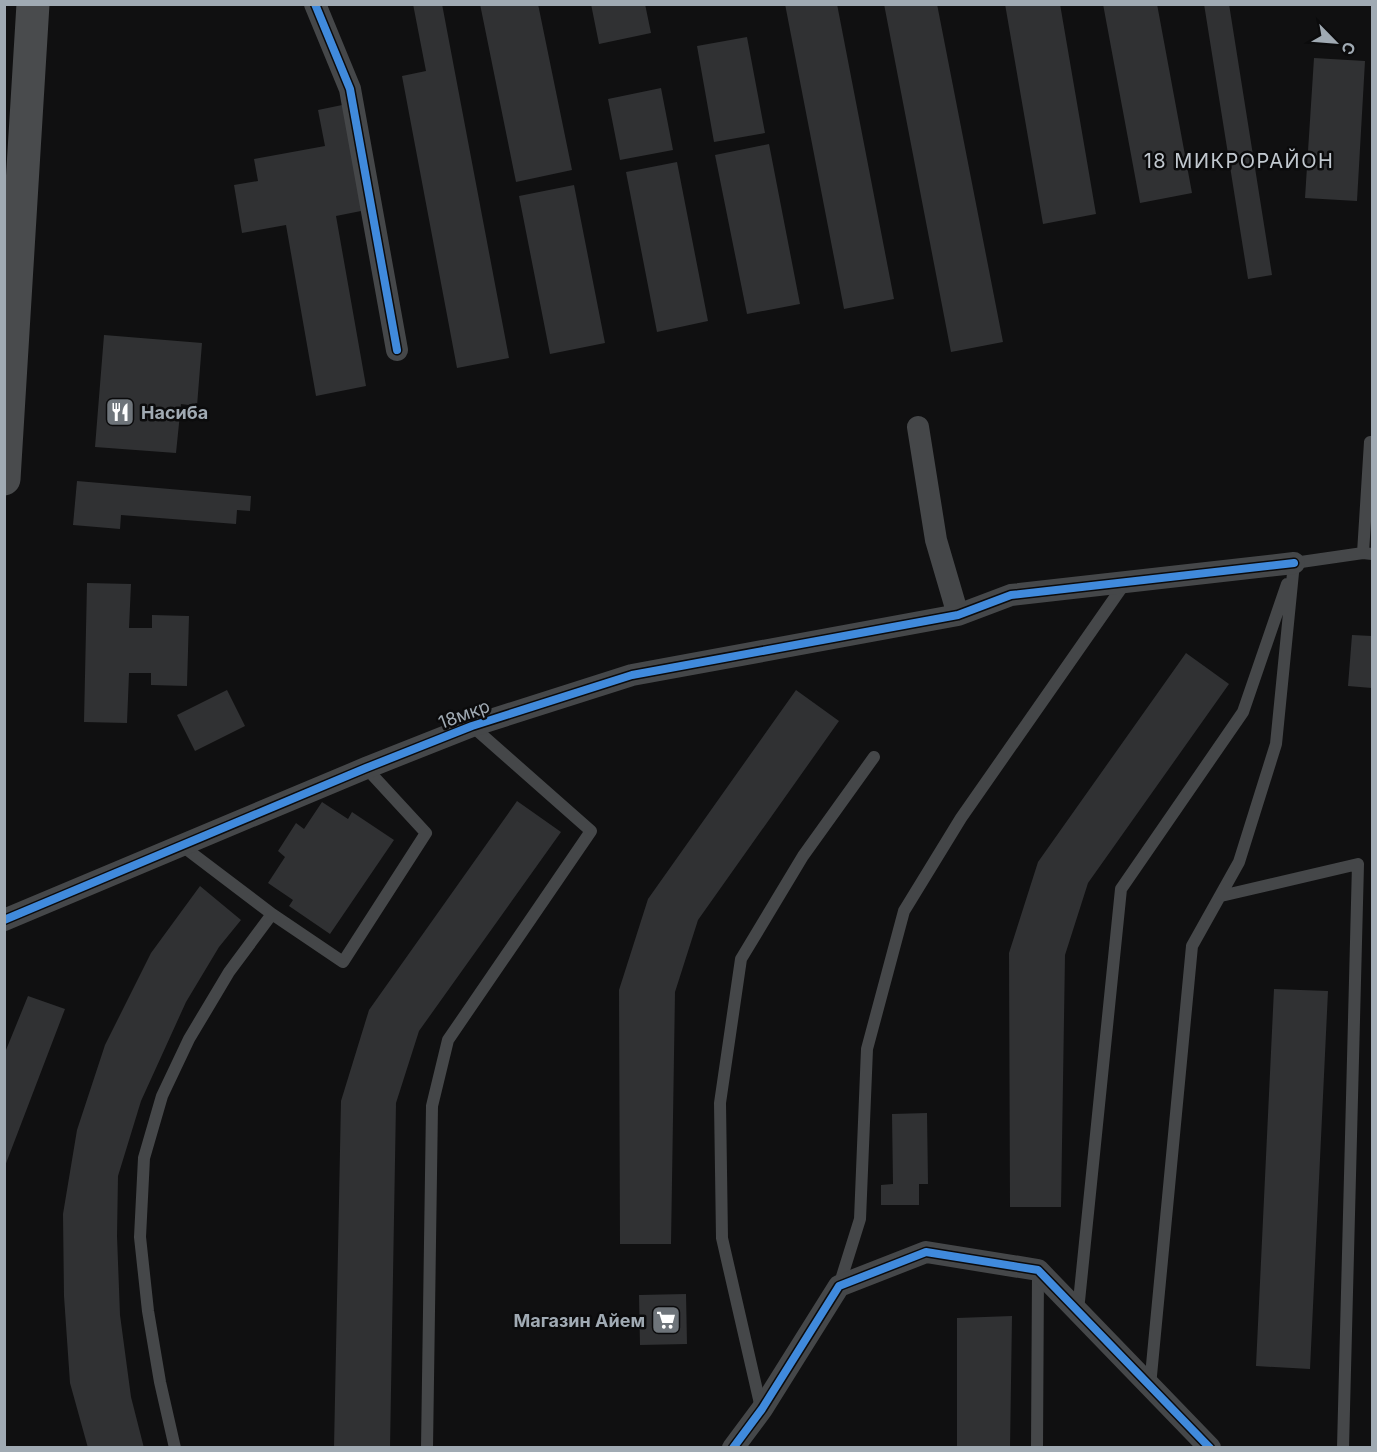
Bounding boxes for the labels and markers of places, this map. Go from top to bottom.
restaurant icon: Насиба [104,396,136,428]
place label: Насиба [141,402,208,423]
supermarket icon: Магазин Айем [650,1304,682,1336]
place label: Магазин Айем [513,1310,645,1331]

